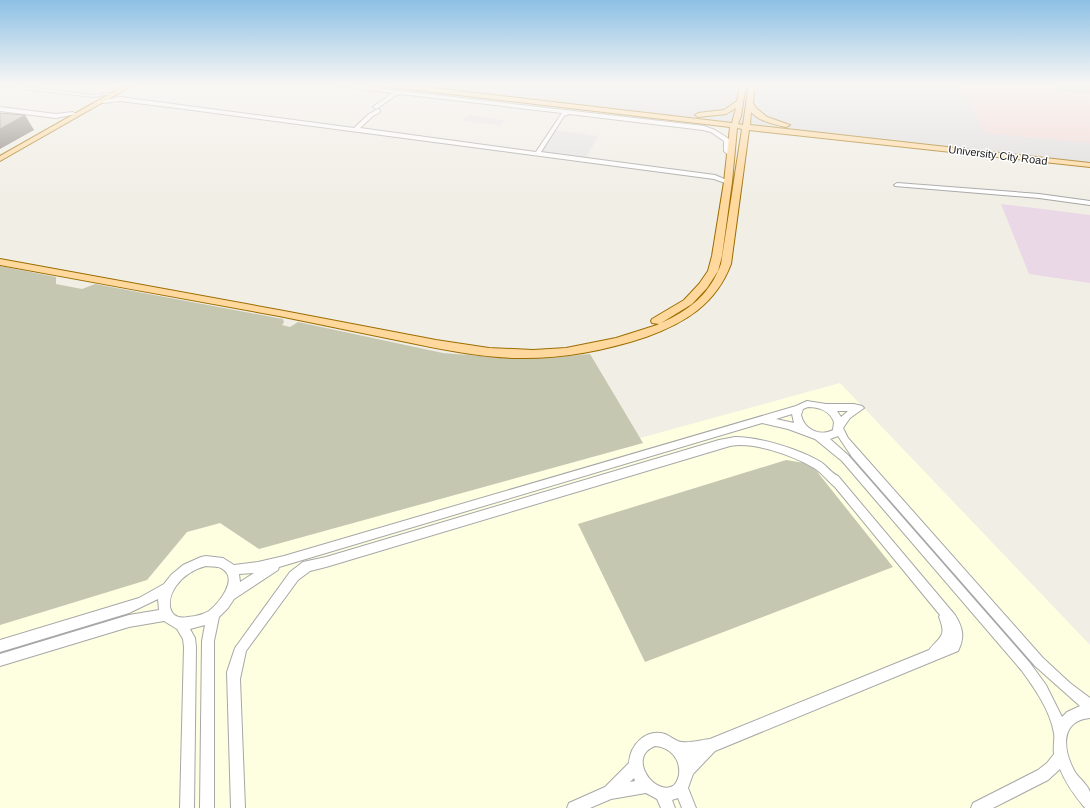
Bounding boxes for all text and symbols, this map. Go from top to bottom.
street label: University City Road [948,143,1048,167]

